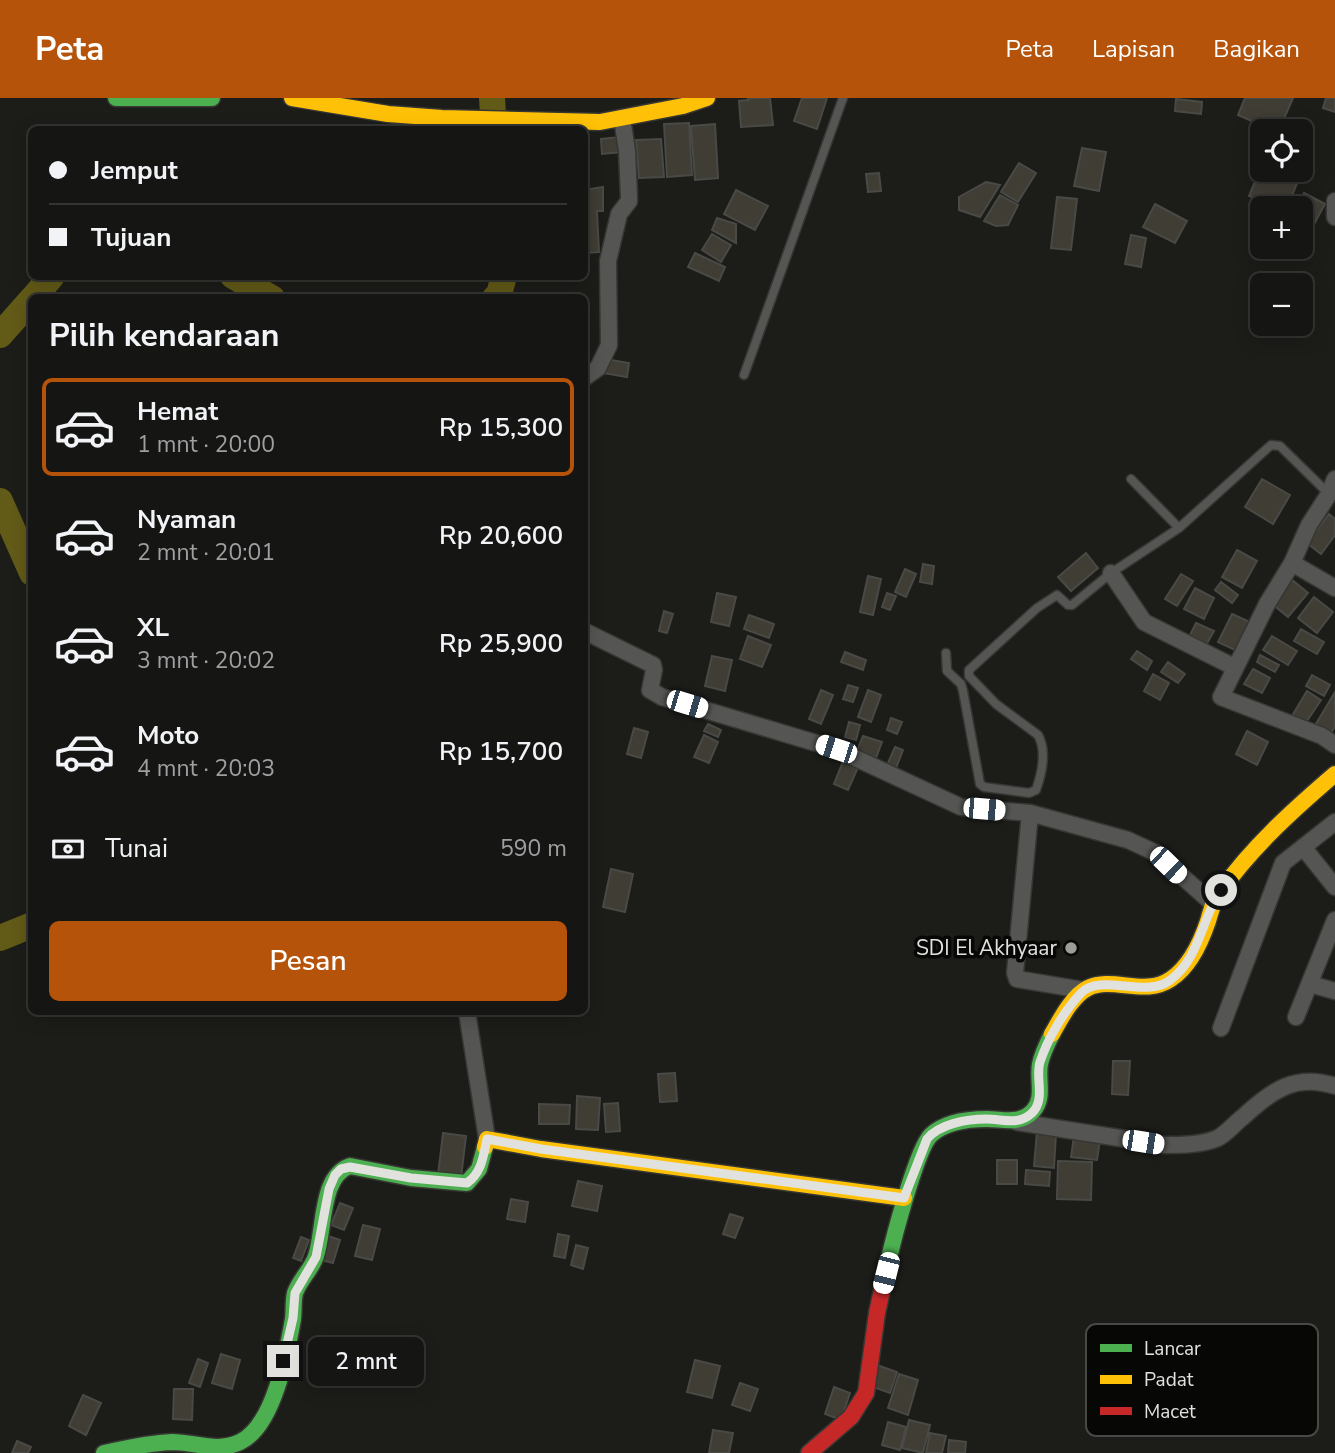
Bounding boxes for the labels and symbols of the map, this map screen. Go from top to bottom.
car [664,688,711,720]
car [813,733,860,765]
car [963,797,1006,821]
car [1146,843,1191,887]
route start [1205,874,1237,906]
place label: SDI El Akhyaar [916,934,1057,962]
marker: SDI El Akhyaar [1063,940,1079,956]
car [1121,1128,1166,1156]
car [871,1250,902,1296]
legend [1086,1324,1318,1436]
callout: 2 mnt [308,1336,423,1386]
text: Lancar [1144,1336,1201,1362]
route end [267,1345,299,1377]
text: Padat [1144,1367,1194,1393]
text: Macet [1144,1399,1196,1425]

